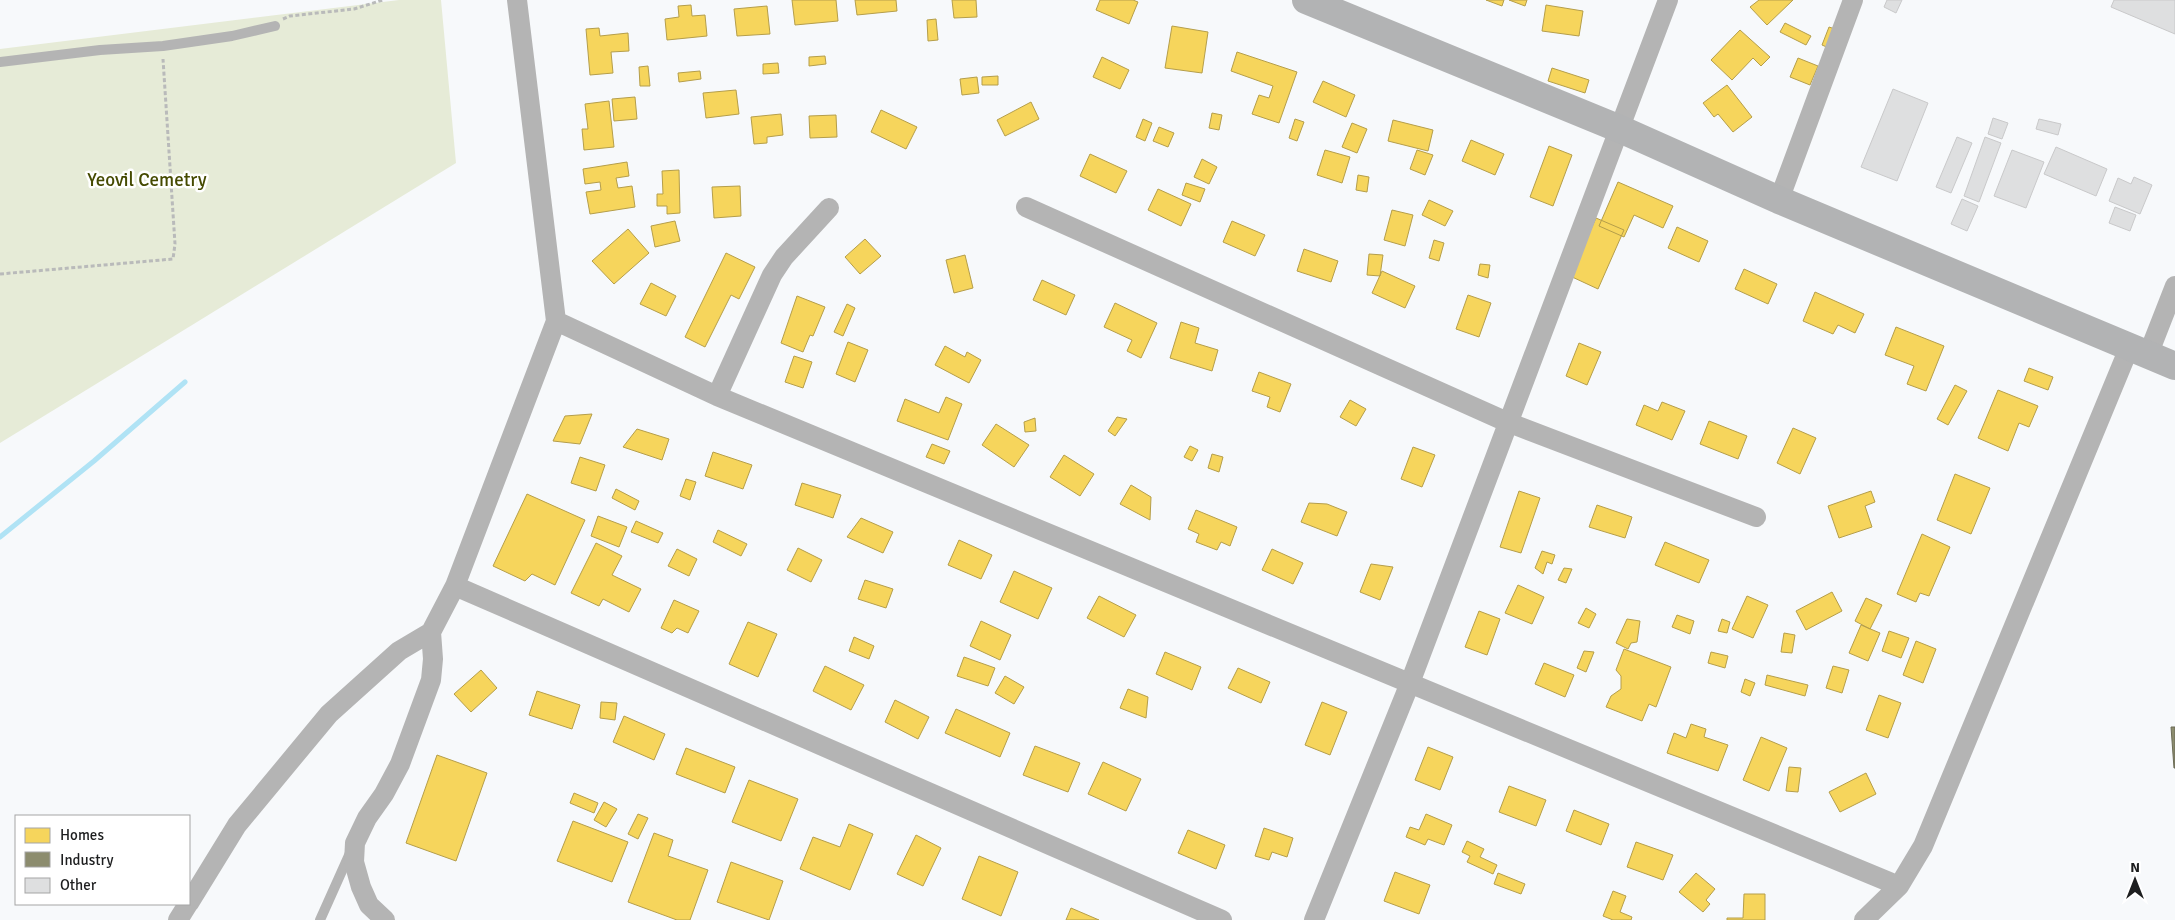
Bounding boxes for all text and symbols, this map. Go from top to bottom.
park label: Yeovil Cemetry [87,168,207,192]
legend [15,815,190,905]
text: Homes [60,826,104,844]
text: Industry [60,851,113,869]
north arrow [2110,855,2160,905]
text: N [2130,859,2140,876]
text: Other [60,876,97,894]

